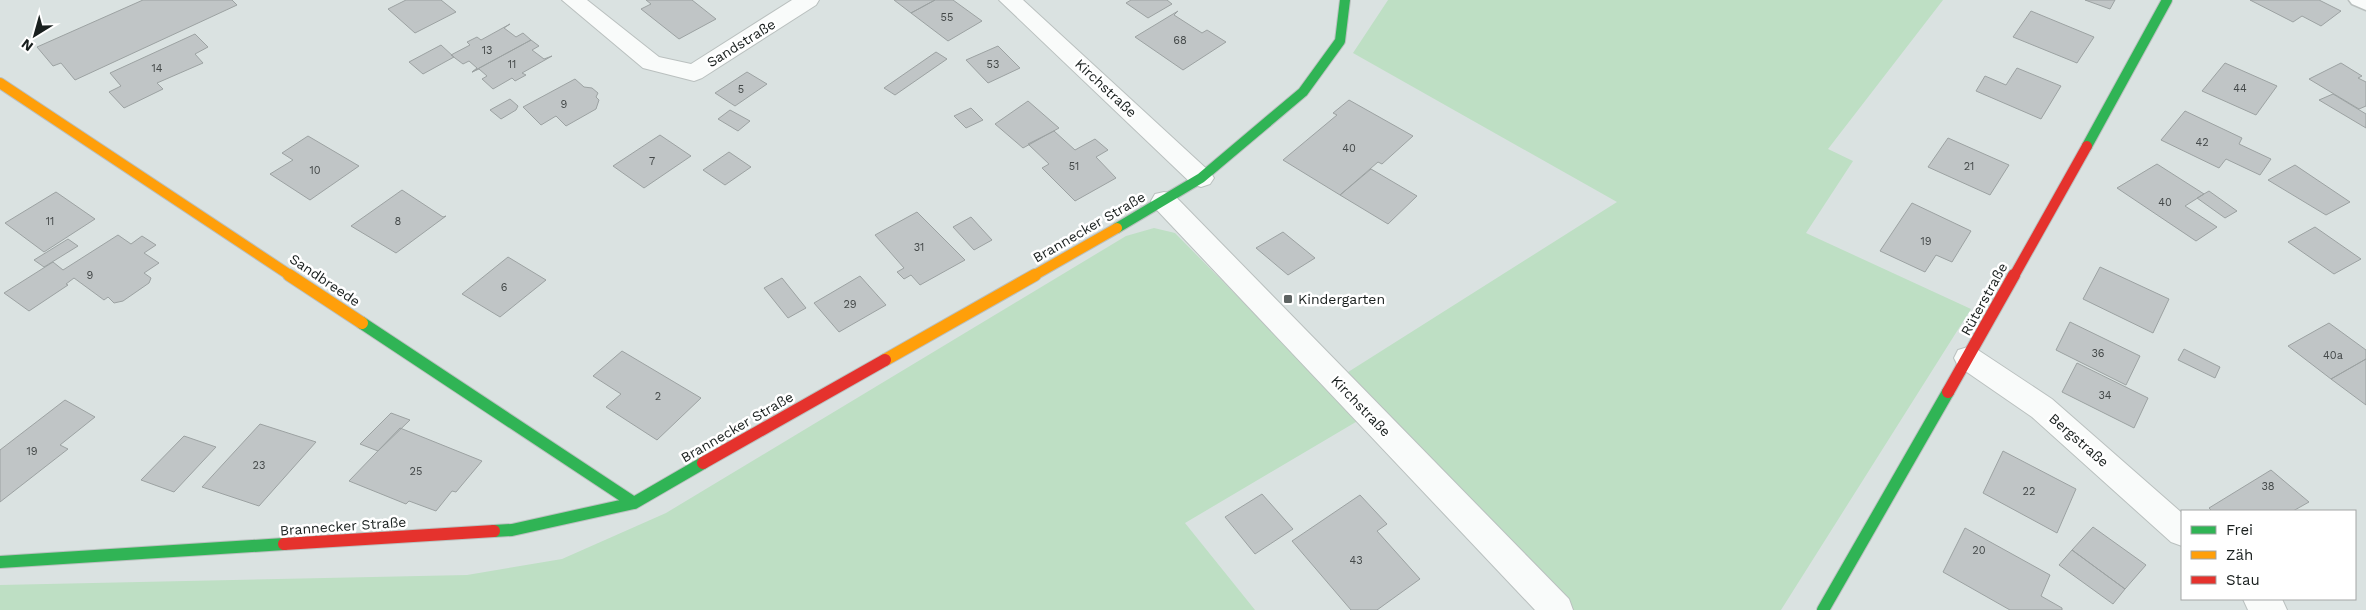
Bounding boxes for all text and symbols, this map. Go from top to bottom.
north arrow [10,10,60,60]
house number: 55 [941,11,953,24]
street label: Sandstraße [704,16,778,70]
house number: 68 [1173,34,1187,47]
text: N [18,36,36,55]
house number: 13 [482,44,492,57]
street label: Kirchstraße [1072,55,1140,121]
house number: 11 [508,58,516,71]
house number: 53 [987,58,999,71]
house number: 14 [151,62,163,75]
house number: 44 [2233,82,2247,95]
house number: 5 [738,83,744,96]
house number: 9 [561,98,568,111]
house number: 42 [2195,136,2209,149]
house number: 40 [1342,142,1356,155]
house number: 7 [649,155,655,168]
house number: 51 [1069,160,1079,173]
house number: 21 [1964,160,1974,173]
house number: 10 [309,164,321,177]
street label: Brannecker Straße [1030,188,1148,266]
house number: 40 [2158,196,2172,209]
house number: 11 [46,215,54,228]
house number: 8 [395,215,402,228]
house number: 19 [1920,235,1932,248]
house number: 31 [914,241,924,254]
street label: Sandbreede [287,251,363,309]
street label: Rüterstraße [1957,260,2011,338]
house number: 9 [87,269,94,282]
house number: 6 [501,281,508,294]
place label: Kindergarten [1298,291,1385,307]
marker: Kindergarten [1282,293,1294,305]
house number: 29 [843,298,857,311]
house number: 36 [2091,347,2105,360]
house number: 40a [2323,349,2343,362]
street label: Kirchstraße [1328,372,1394,440]
street label: Brannecker Straße [678,388,796,466]
house number: 34 [2098,389,2112,402]
house number: 2 [655,390,661,403]
street label: Bergstraße [2046,410,2112,470]
house number: 19 [26,445,38,458]
house number: 23 [253,459,265,472]
house number: 25 [410,465,422,478]
house number: 38 [2261,480,2275,493]
house number: 22 [2023,485,2035,498]
legend [2181,510,2356,600]
street label: Brannecker Straße [279,514,407,538]
text: Frei [2226,521,2253,539]
house number: 20 [1972,544,1986,557]
text: Zäh [2226,546,2253,564]
house number: 43 [1349,554,1363,567]
text: Stau [2226,571,2260,589]

